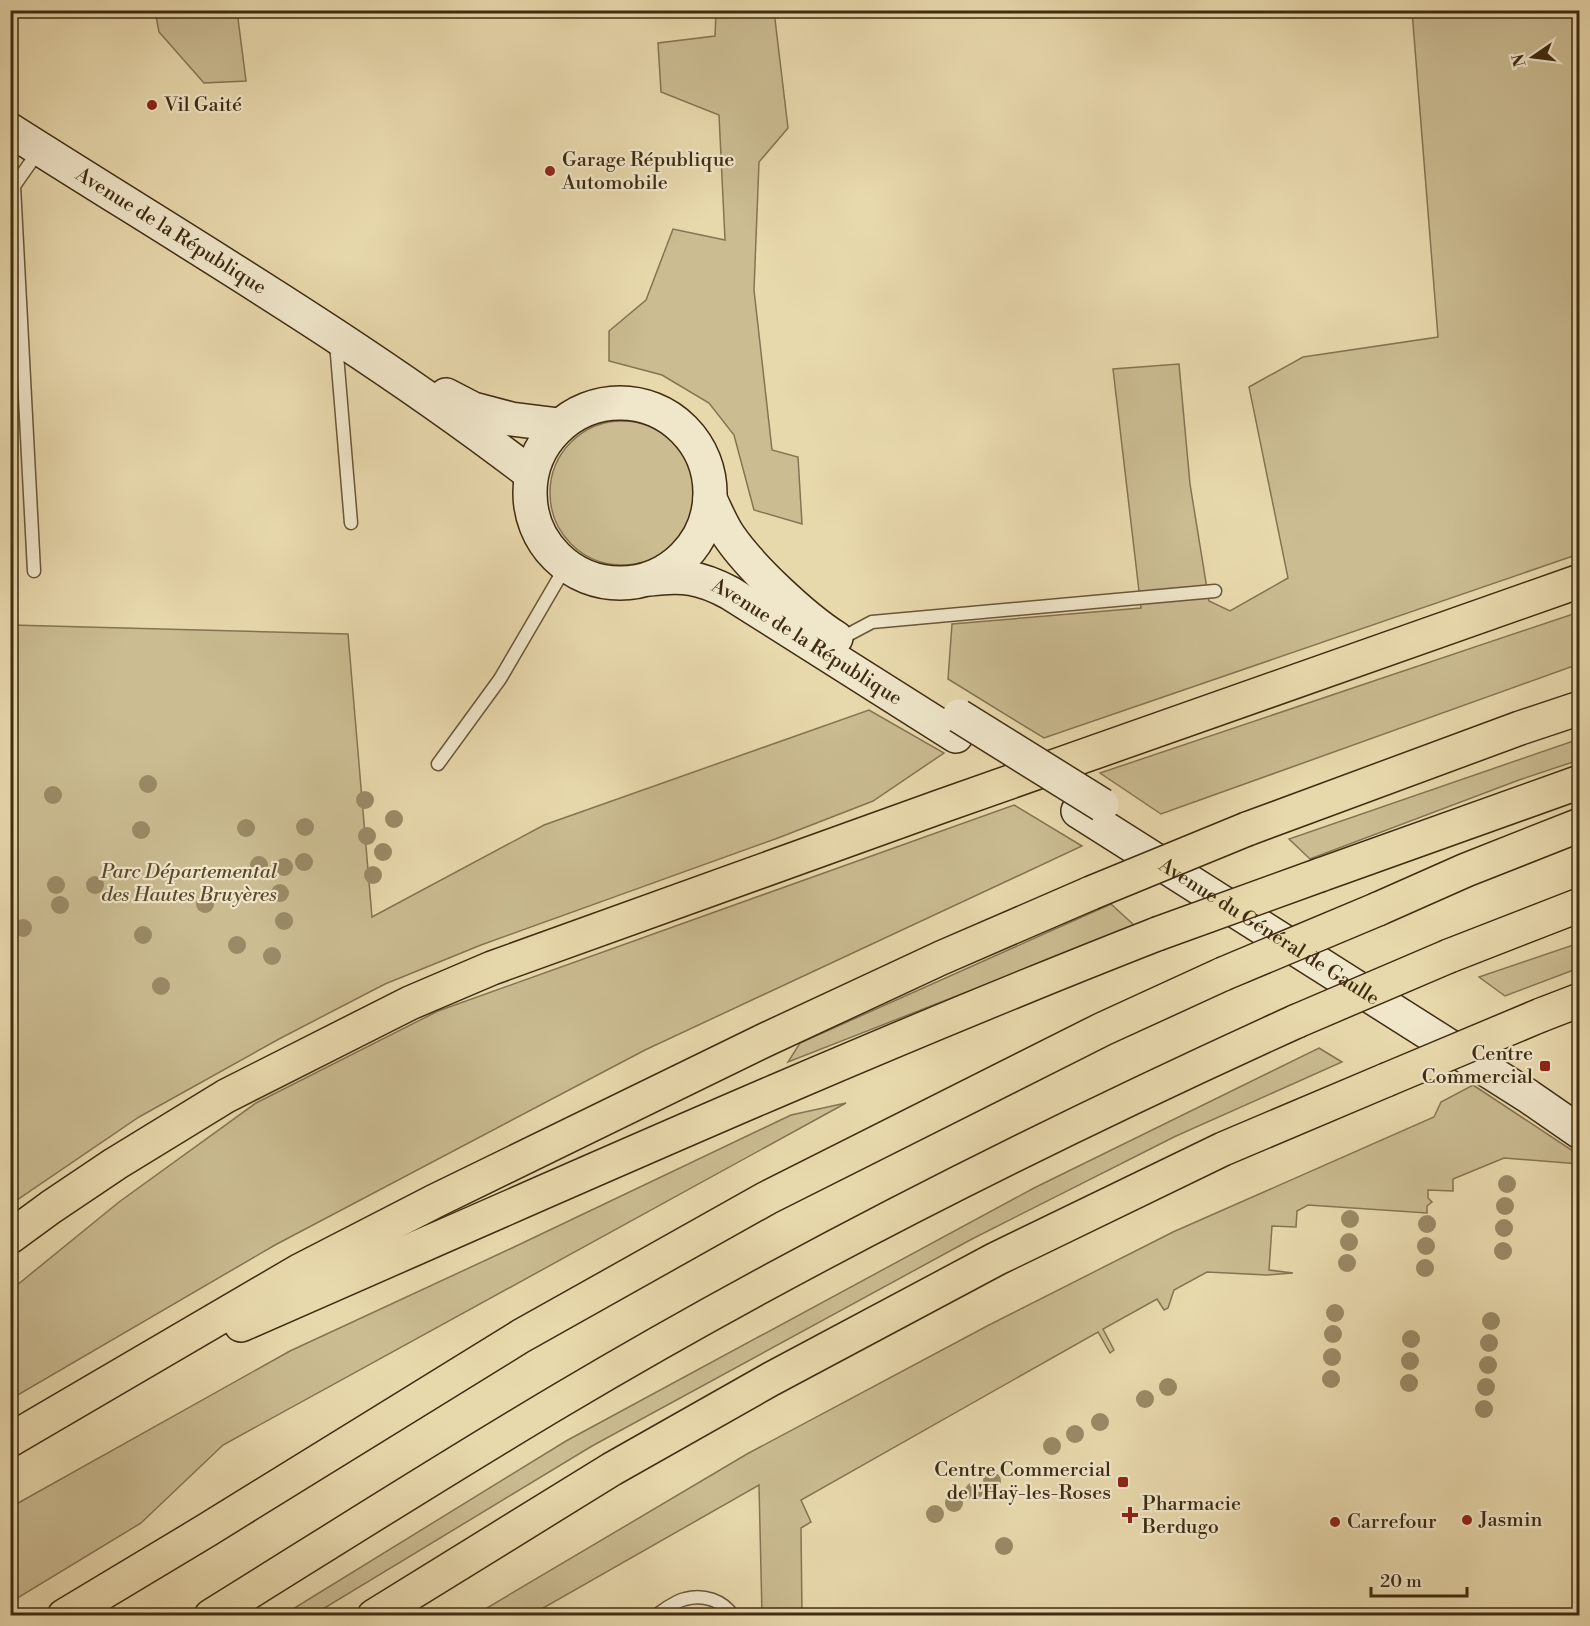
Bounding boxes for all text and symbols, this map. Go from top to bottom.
north arrow [1503,27,1563,87]
text: N [1508,51,1531,69]
place label: Vil Gaité [163,93,242,118]
marker: Vil Gaité [145,98,159,112]
place label: Garage République Automobile [561,148,734,196]
street label: Avenue de la République [70,161,271,300]
marker: Garage République Automobile [543,164,557,178]
street label: Avenue de la République [707,573,907,711]
street label: Avenue du Général de Gaulle [1153,852,1384,1011]
park label: Parc Départemental des Hautes Bruyères [100,860,278,908]
place label: Centre Commercial [1422,1042,1533,1090]
marker: Centre Commercial [1538,1059,1552,1073]
place label: Centre Commercial de l'Haÿ-les-Roses [934,1458,1111,1506]
marker: Centre Commercial de l'Haÿ-les-Roses [1116,1475,1130,1489]
place label: Pharmacie Berdugo [1141,1492,1241,1540]
marker: Pharmacie Berdugo [1123,1508,1137,1522]
place label: Jasmin [1478,1508,1542,1533]
place label: Carrefour [1347,1510,1437,1535]
marker: Jasmin [1460,1513,1474,1527]
marker: Carrefour [1328,1515,1342,1529]
scale bar [1371,1560,1467,1598]
text: 20 m [1380,1570,1422,1593]

